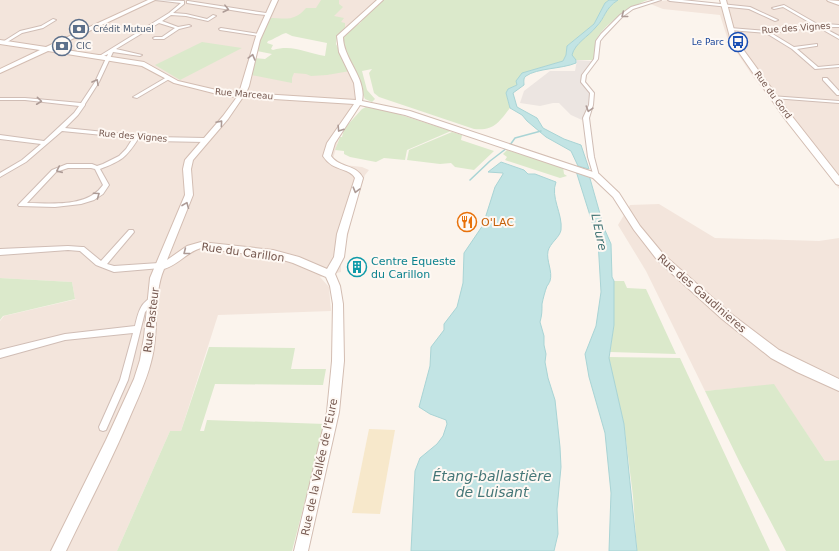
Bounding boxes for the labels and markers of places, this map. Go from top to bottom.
bank icon: Crédit Mutuel [68,18,90,40]
place label: Crédit Mutuel [93,24,154,34]
bus stop icon: Le Parc [727,31,749,53]
bank icon: CIC [51,35,73,57]
place label: Le Parc [692,37,724,47]
place label: CIC [76,41,91,51]
restaurant icon: O'LAC [456,211,478,233]
place label: O'LAC [481,216,514,229]
place label: Centre Equeste du Carillon [371,255,456,281]
building icon: Centre Equeste du Carillon [346,256,368,278]

